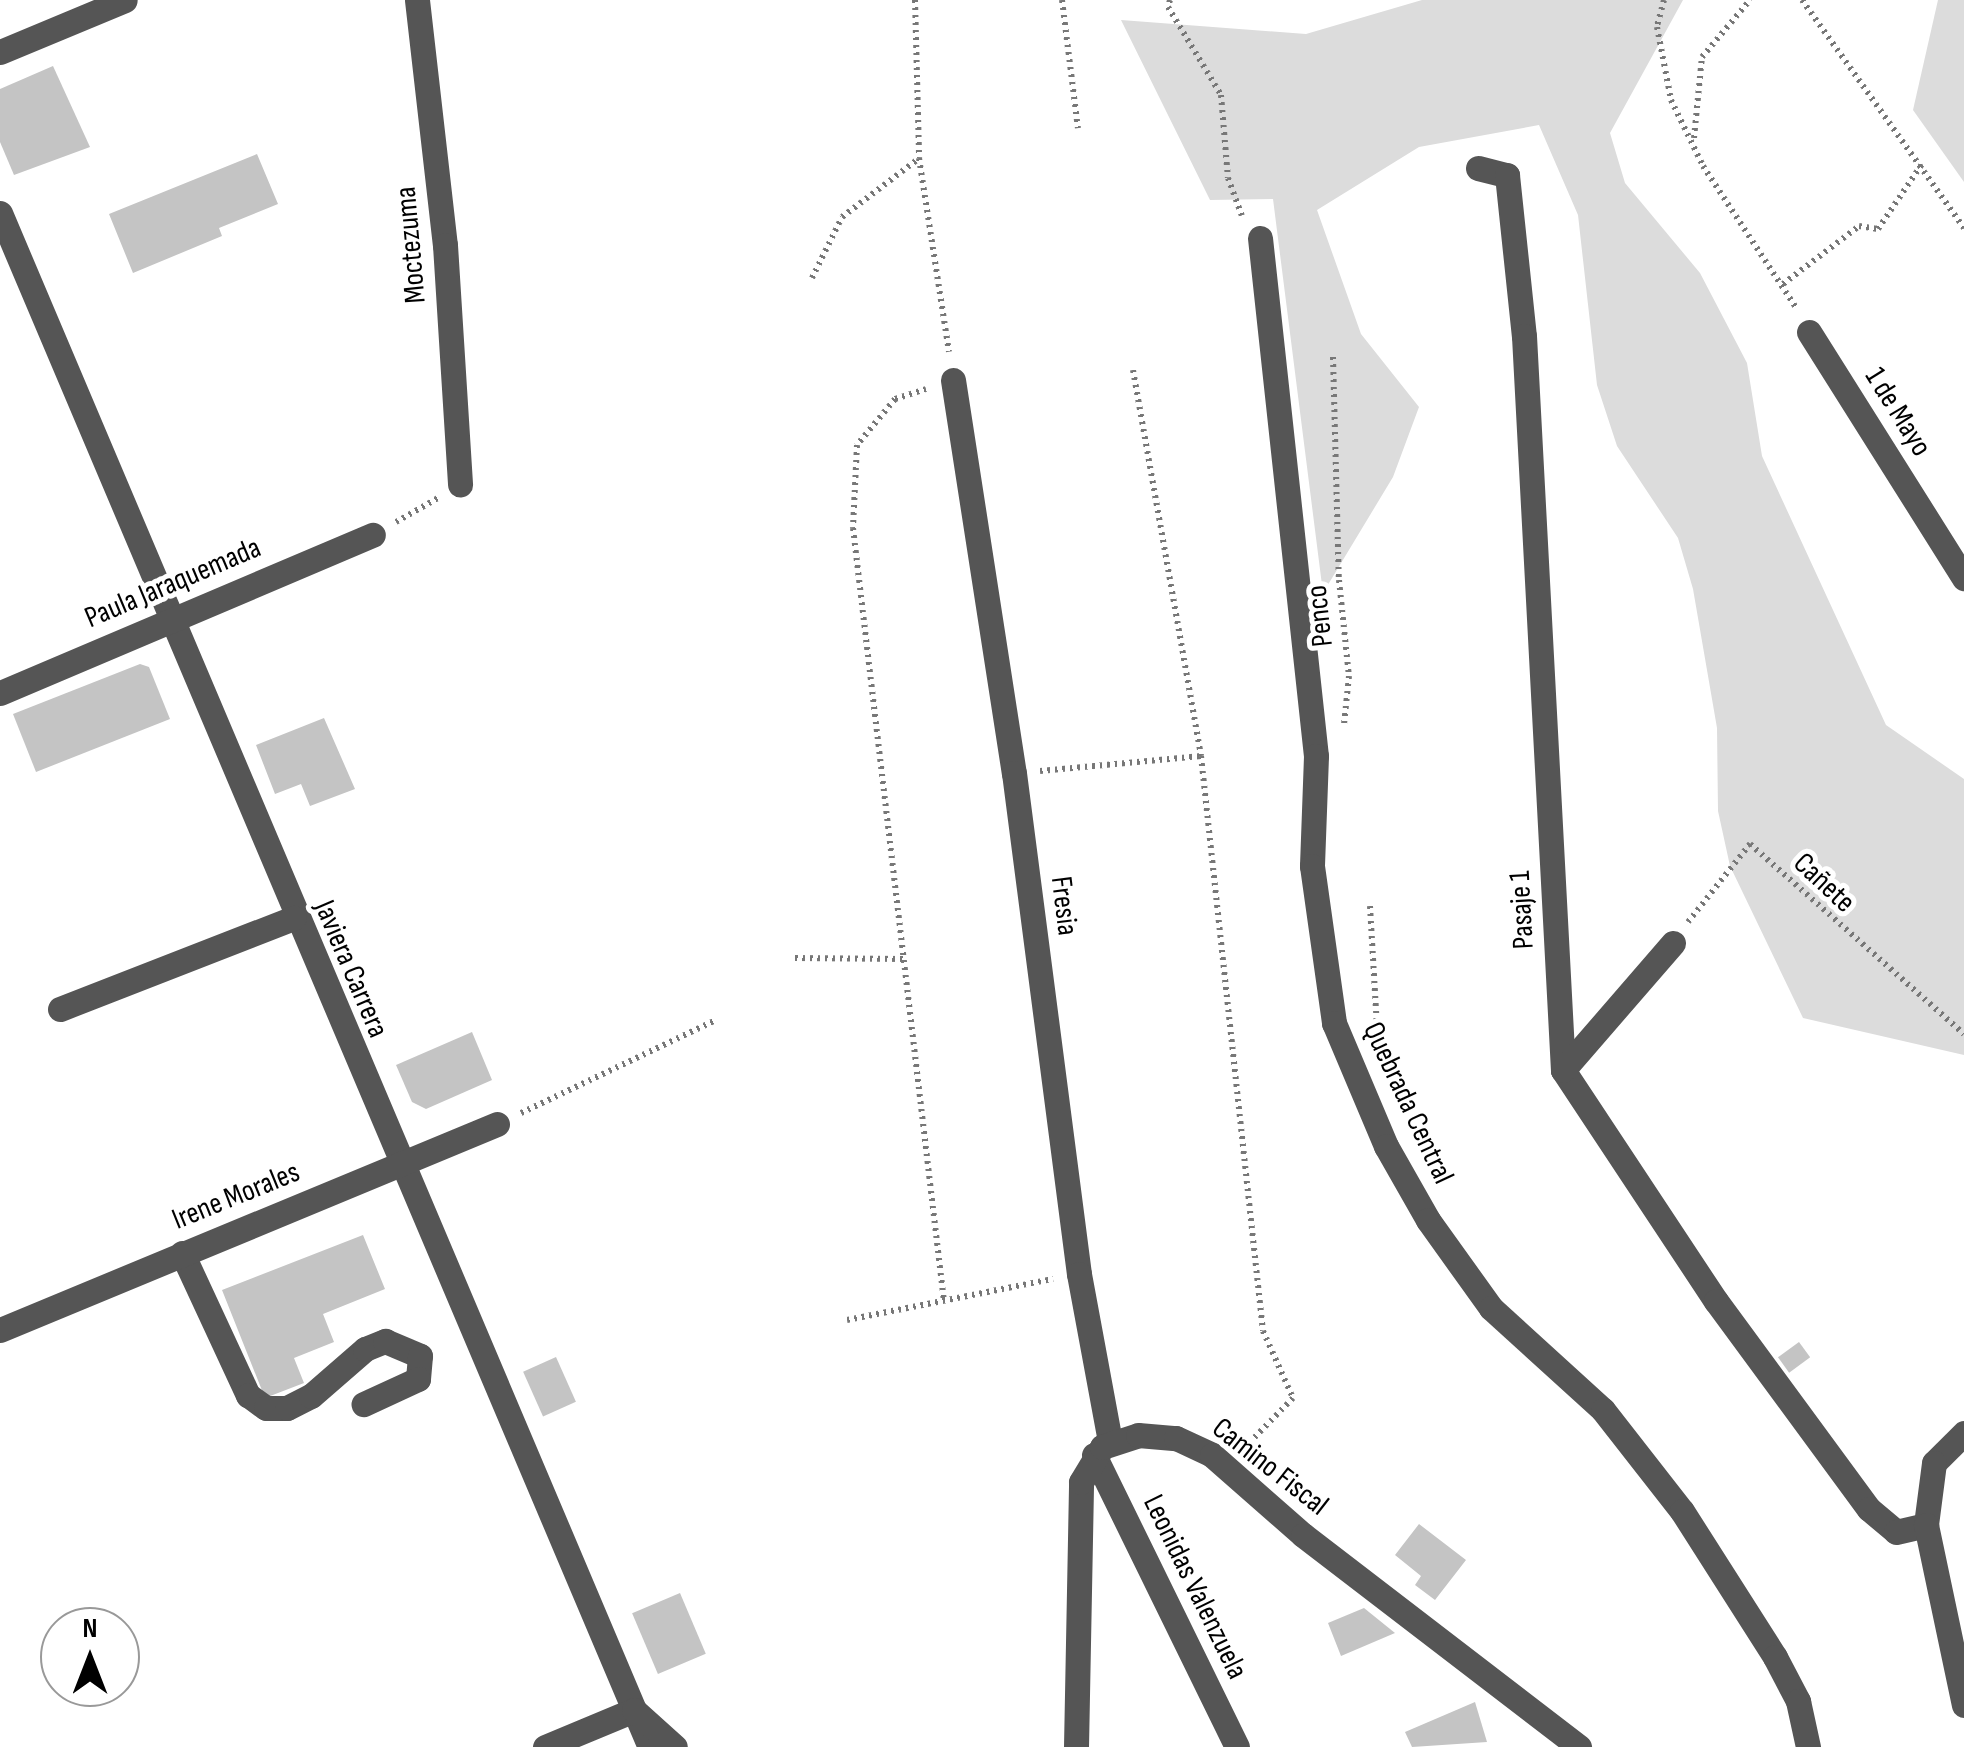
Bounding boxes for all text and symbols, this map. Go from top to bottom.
street label: Moctezuma [388,185,434,305]
street label: 1 de Mayo [1857,361,1939,463]
street label: Paula Jaraquemada [80,530,266,636]
street label: Penco [1299,583,1341,649]
street label: Cañete [1786,845,1862,921]
street label: Pasaje 1 [1502,870,1542,950]
street label: Fresia [1043,874,1085,938]
street label: Javiera Carrera [306,895,396,1043]
street label: Quebrada Central [1355,1016,1461,1190]
street label: Irene Morales [167,1154,305,1238]
street label: Camino Fiscal [1205,1411,1335,1523]
street label: Leonidas Valenzuela [1135,1489,1255,1685]
north arrow [40,1607,140,1707]
text: N [83,1612,97,1645]

